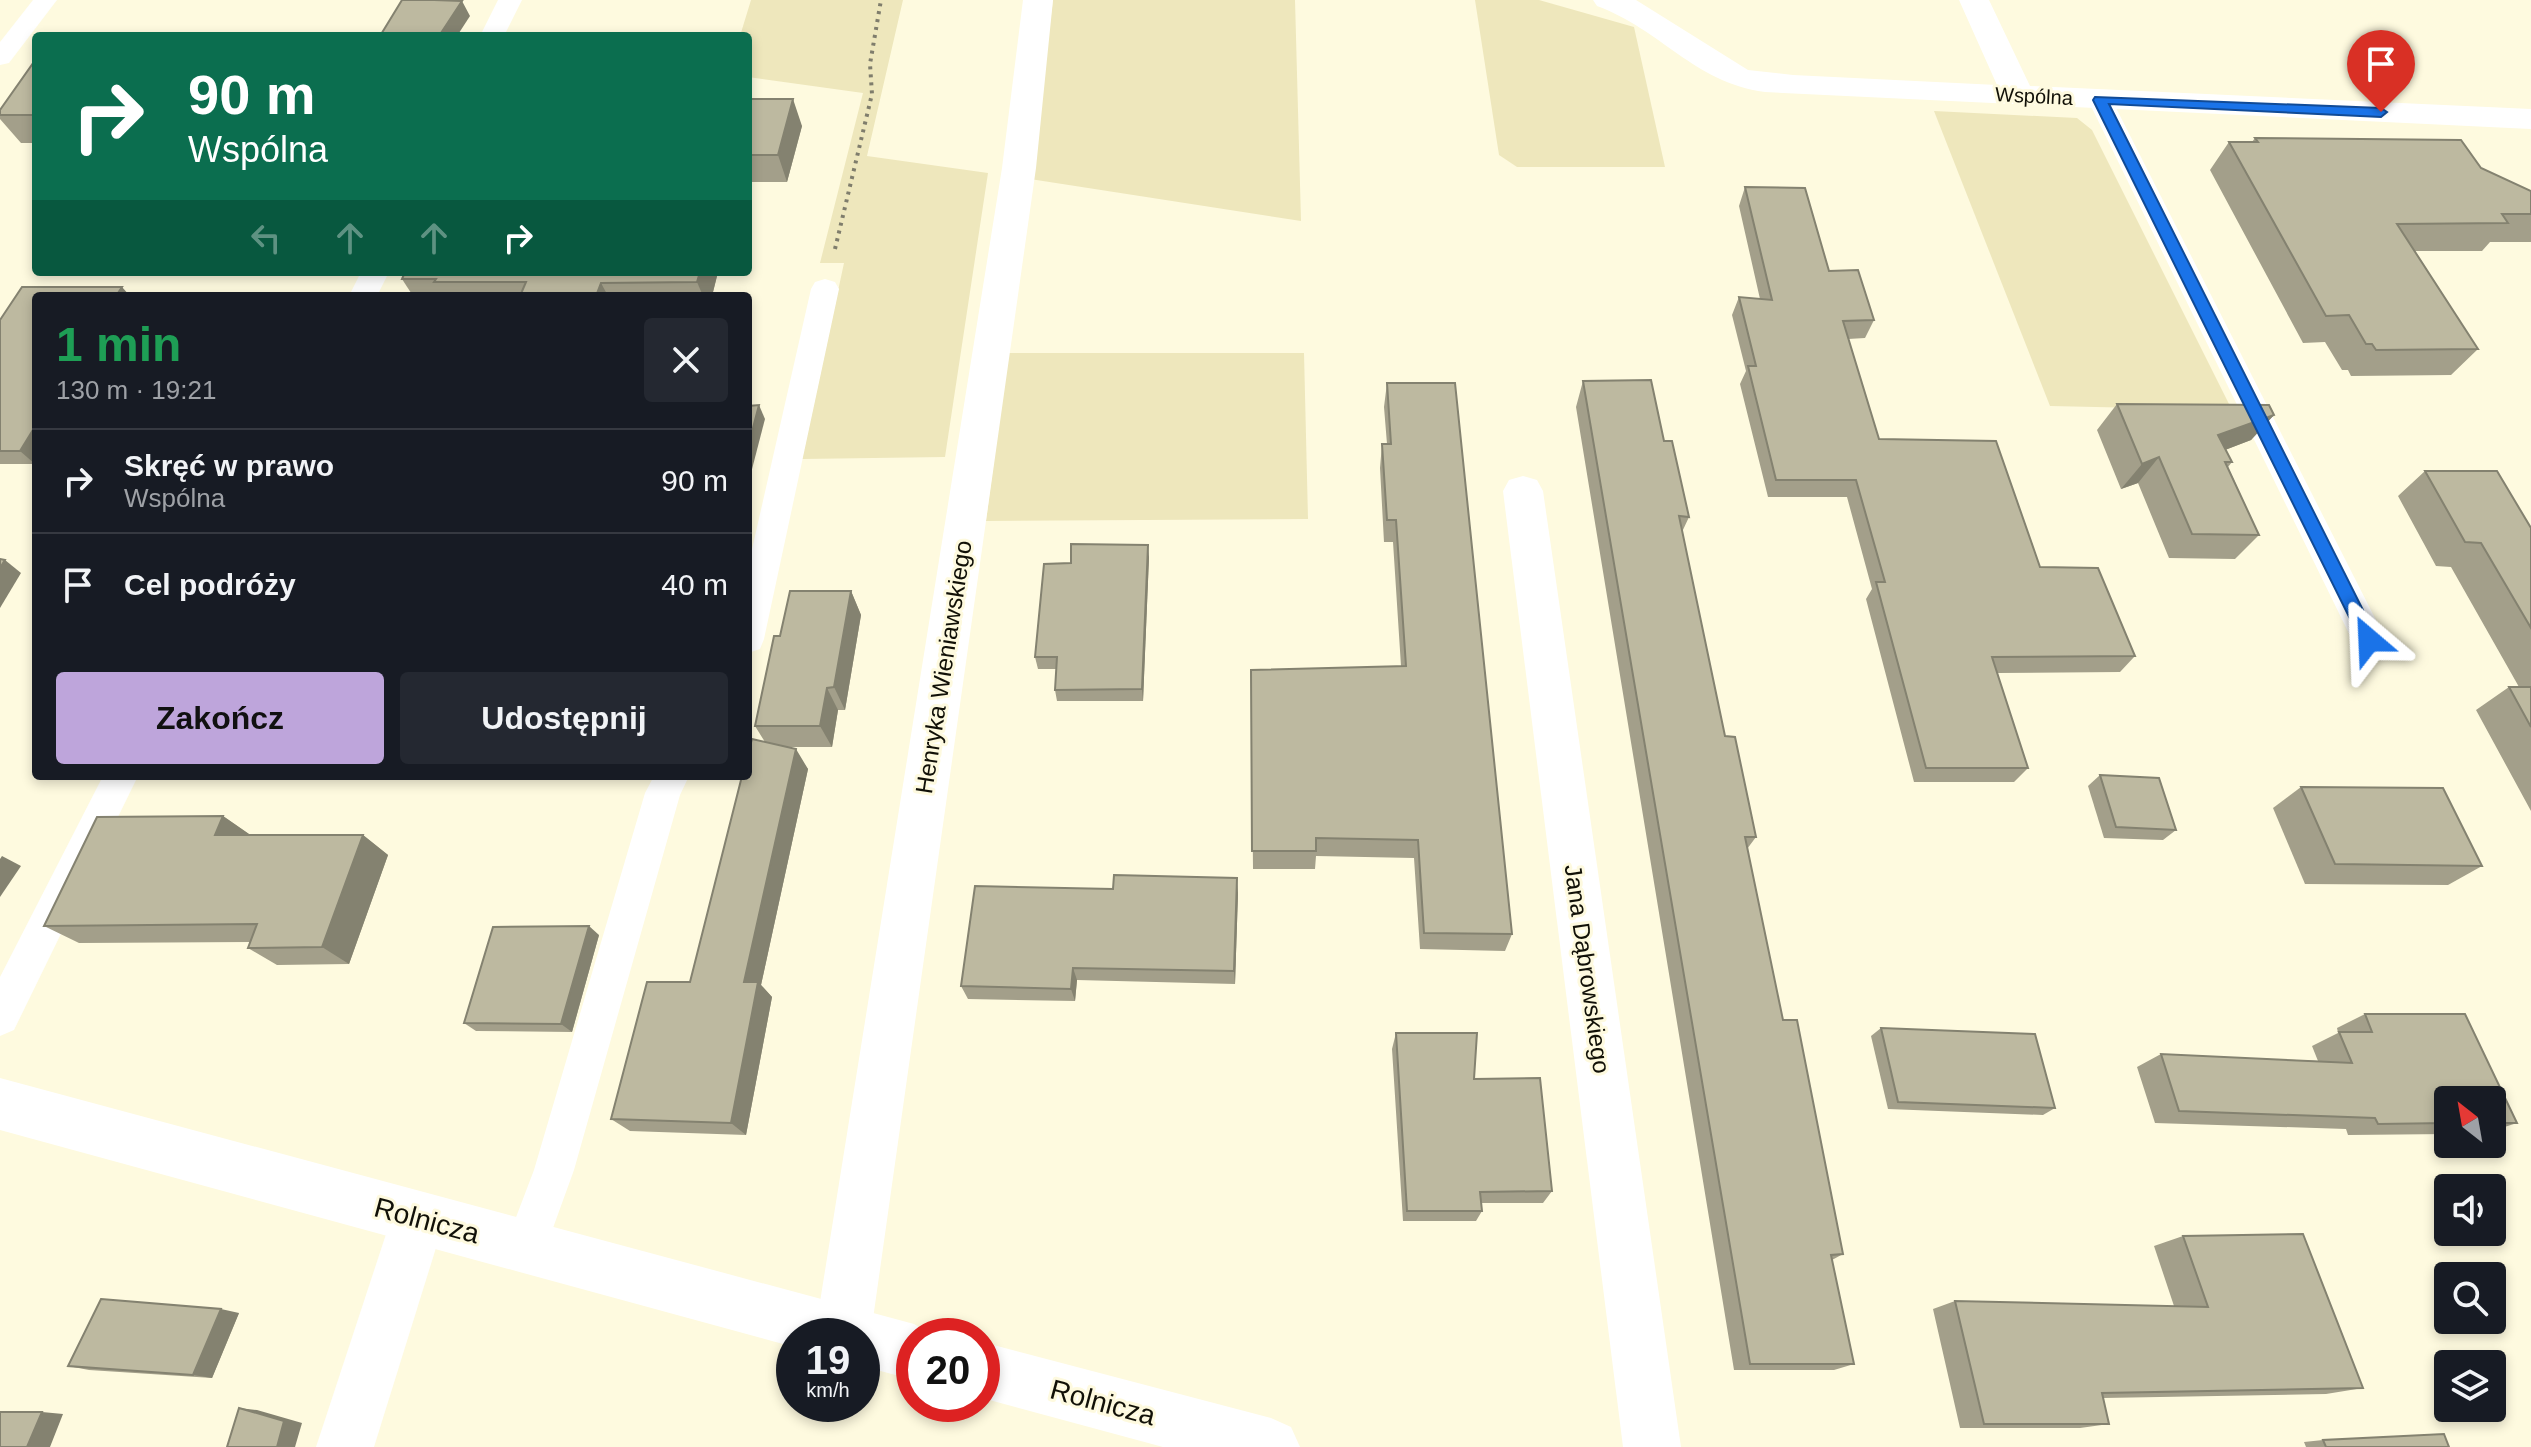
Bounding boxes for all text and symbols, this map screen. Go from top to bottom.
pin [2347,30,2415,112]
icon: arrive [2359,42,2403,86]
text: 90 m [188,63,316,126]
icon: right [56,64,160,168]
street label: Wspólna [1995,83,2074,109]
text: Wspólna [188,129,328,170]
icon: left [244,216,288,260]
icon: ahead [328,216,372,260]
icon: ahead [412,216,456,260]
icon: right [496,216,540,260]
text: 1 min [56,318,181,371]
button: close [644,318,728,402]
text: 130 m · 19:21 [56,375,216,405]
text: Skręć w prawo [124,449,334,482]
icon: right [56,459,100,503]
text: 90 m [661,464,728,497]
text: Wspólna [124,483,225,513]
street label: Henryka Wieniawskiego [910,538,977,796]
icon: arrive [56,563,100,607]
text: Cel podróży [124,568,296,601]
text: 40 m [661,568,728,601]
position arrow [2327,598,2411,682]
button: Zakończ [56,672,384,764]
button: Udostępnij [400,672,728,764]
street label: Jana Dąbrowskiego [1559,863,1616,1075]
north arrow [2434,1086,2506,1158]
map controls [2434,1086,2506,1422]
button: sound [2434,1174,2506,1246]
street label: Rolnicza [371,1192,483,1249]
button: search [2434,1262,2506,1334]
speed limit sign: 20 [896,1318,1000,1422]
text: 19 [806,1338,850,1382]
button: layers [2434,1350,2506,1422]
street label: Rolnicza [1047,1374,1159,1431]
text: km/h [806,1379,850,1401]

